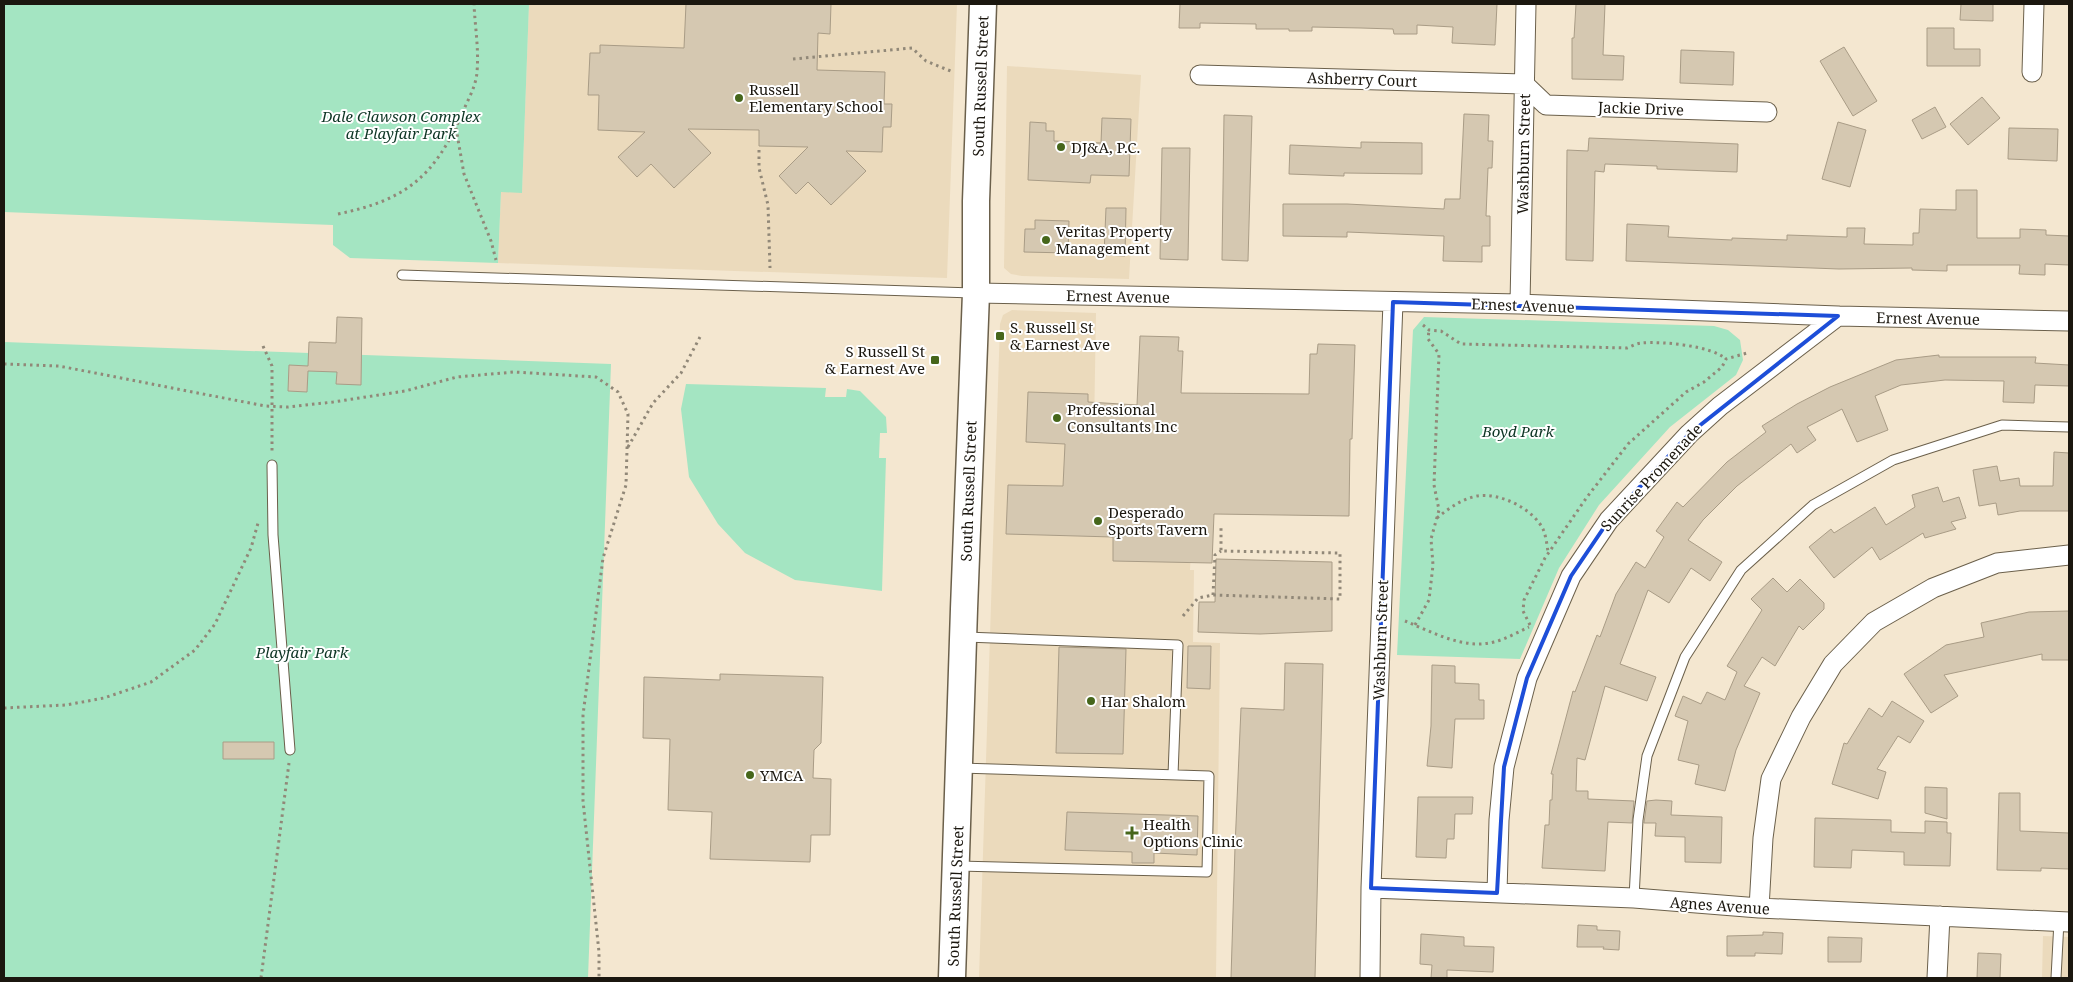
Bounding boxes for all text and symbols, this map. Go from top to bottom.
street label: South Russell Street [968,15,992,157]
street label: Ashberry Court [1307,67,1417,91]
place label: Russell Elementary School [749,79,883,116]
marker: Russell Elementary School [733,92,745,104]
street label: Washburn Street [1512,94,1534,214]
street label: Jackie Drive [1597,96,1684,119]
park label: Dale Clawson Complex at Playfair Park [320,106,481,143]
place label: DJ&A, P.C. [1071,137,1140,157]
marker: DJ&A, P.C. [1055,141,1067,153]
place label: Veritas Property Management [1056,221,1173,258]
marker: Veritas Property Management [1040,234,1052,246]
street label: Ernest Avenue [1066,285,1170,307]
street label: Ernest Avenue [1471,293,1575,317]
street label: Ernest Avenue [1876,307,1980,329]
place label: S. Russell St & Earnest Ave [1010,317,1110,354]
marker: S. Russell St & Earnest Ave [994,330,1006,342]
place label: S Russell St & Earnest Ave [825,341,925,378]
marker: S Russell St & Earnest Ave [929,354,941,366]
place label: Professional Consultants Inc [1067,399,1177,436]
marker: Professional Consultants Inc [1051,412,1063,424]
street label: Sunrise Promenade [1596,419,1706,535]
street label: South Russell Street [956,420,980,562]
park label: Boyd Park [1481,421,1555,441]
place label: Desperado Sports Tavern [1108,502,1208,539]
marker: Desperado Sports Tavern [1092,515,1104,527]
street label: Washburn Street [1368,579,1392,701]
park label: Playfair Park [255,642,349,662]
place label: Har Shalom [1101,691,1186,711]
marker: Har Shalom [1085,695,1097,707]
place label: YMCA [759,765,804,785]
marker: YMCA [744,769,756,781]
place label: Health Options Clinic [1143,814,1243,851]
street label: South Russell Street [943,825,967,967]
marker: Health Options Clinic [1125,826,1139,840]
street label: Agnes Avenue [1669,892,1771,918]

